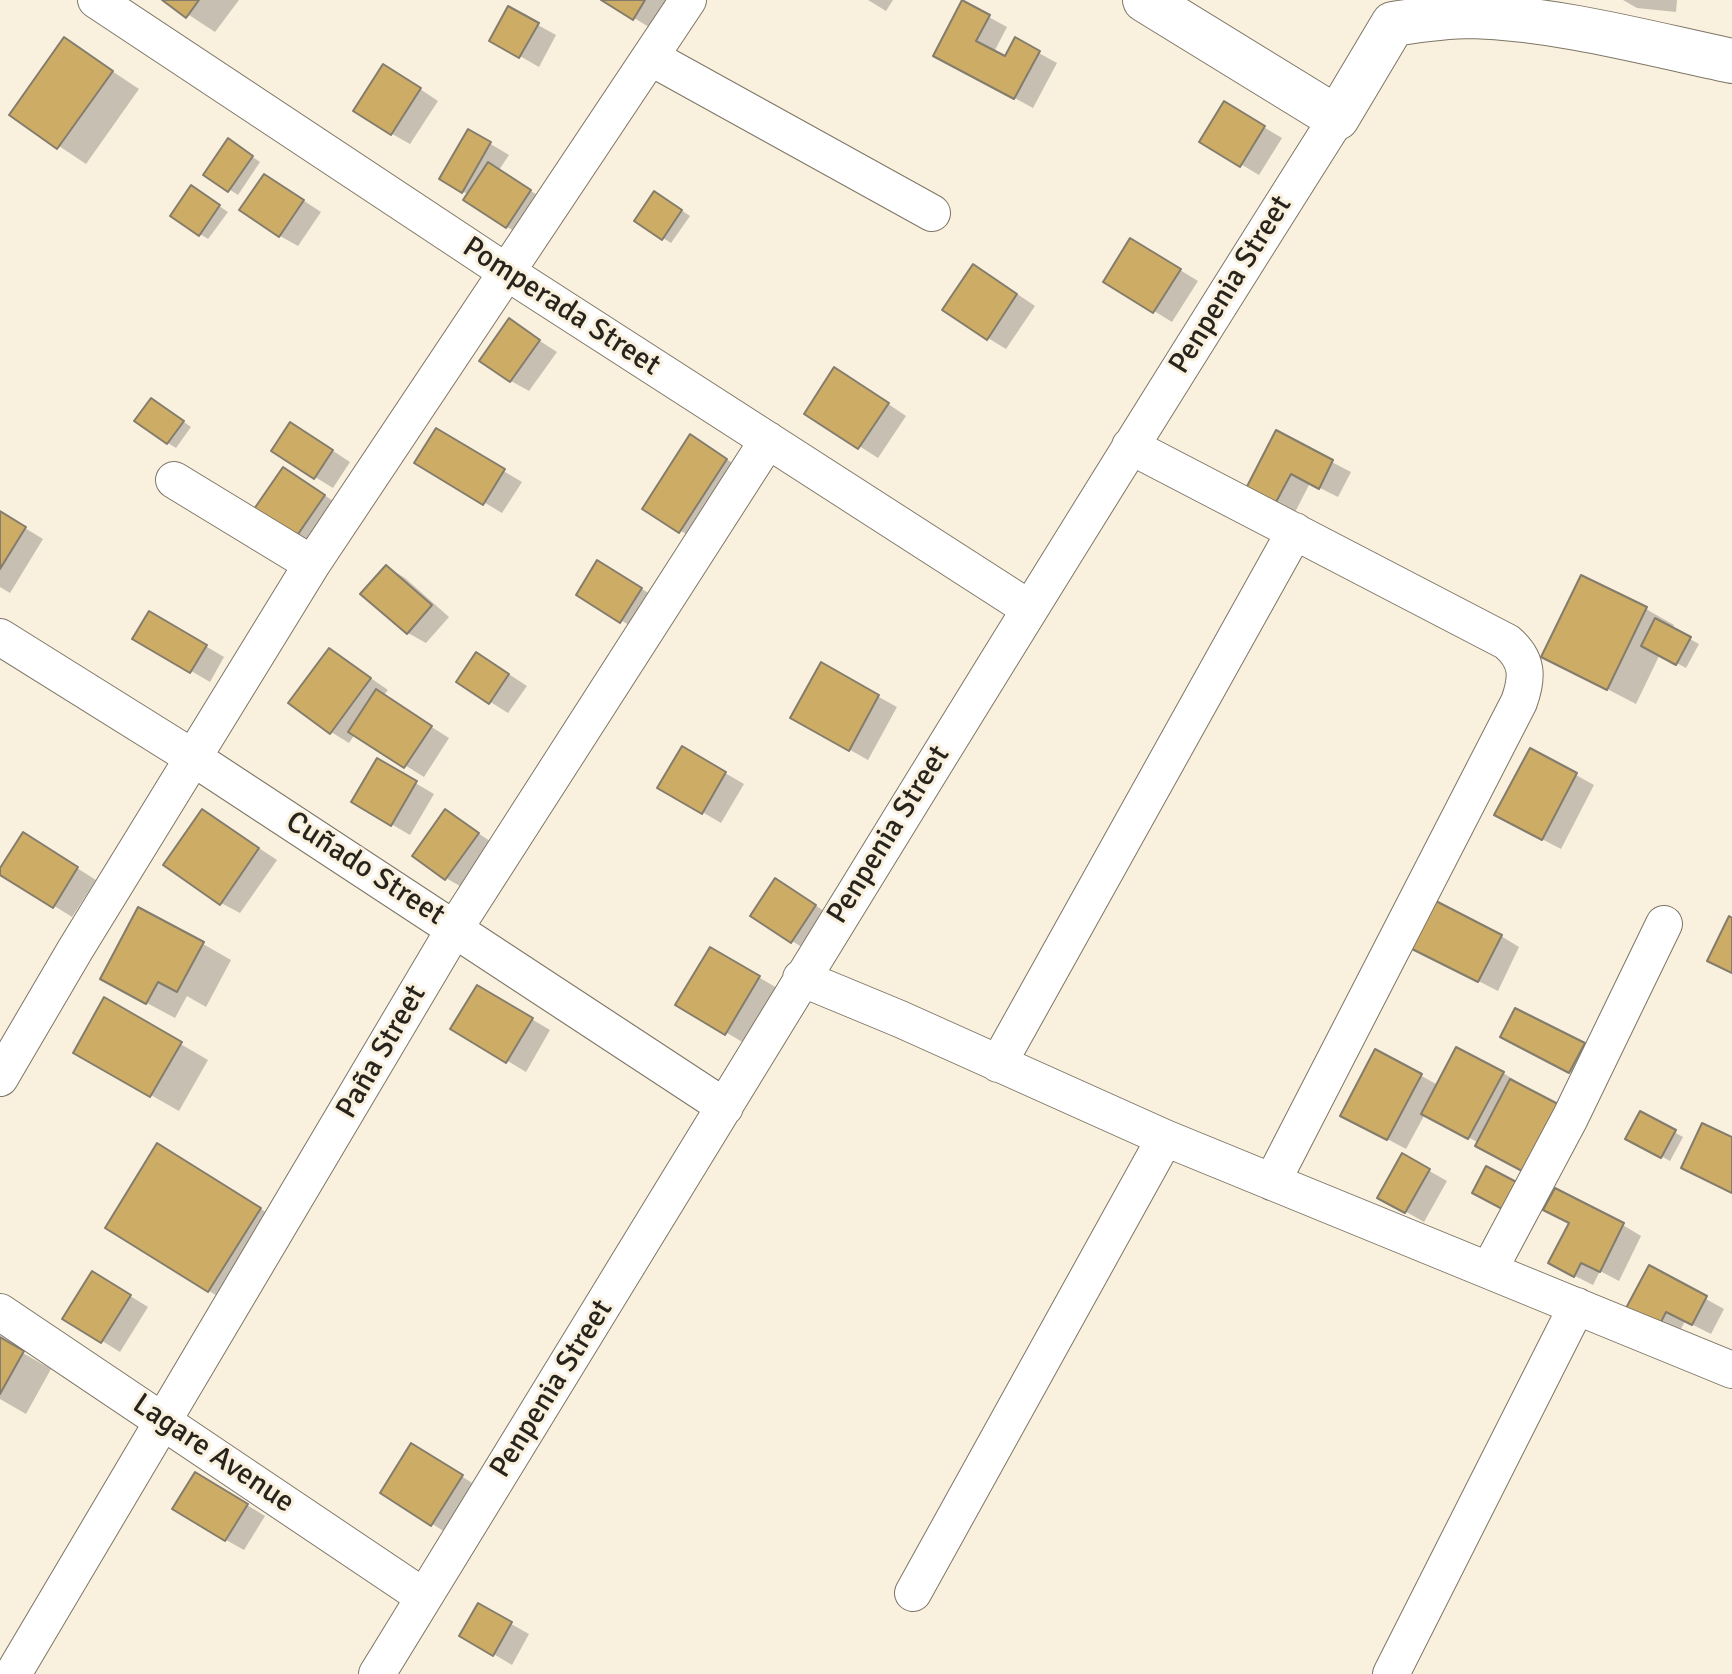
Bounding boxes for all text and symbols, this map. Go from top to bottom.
street label: Penpenia Street [1162,189,1300,381]
street label: Pomperada Street [455,230,667,384]
street label: Penpenia Street [820,739,958,931]
street label: Cuñado Street [279,804,451,934]
street label: Paña Street [329,979,435,1125]
street label: Penpenia Street [483,1293,621,1485]
street label: Lagare Avenue [125,1387,301,1521]

